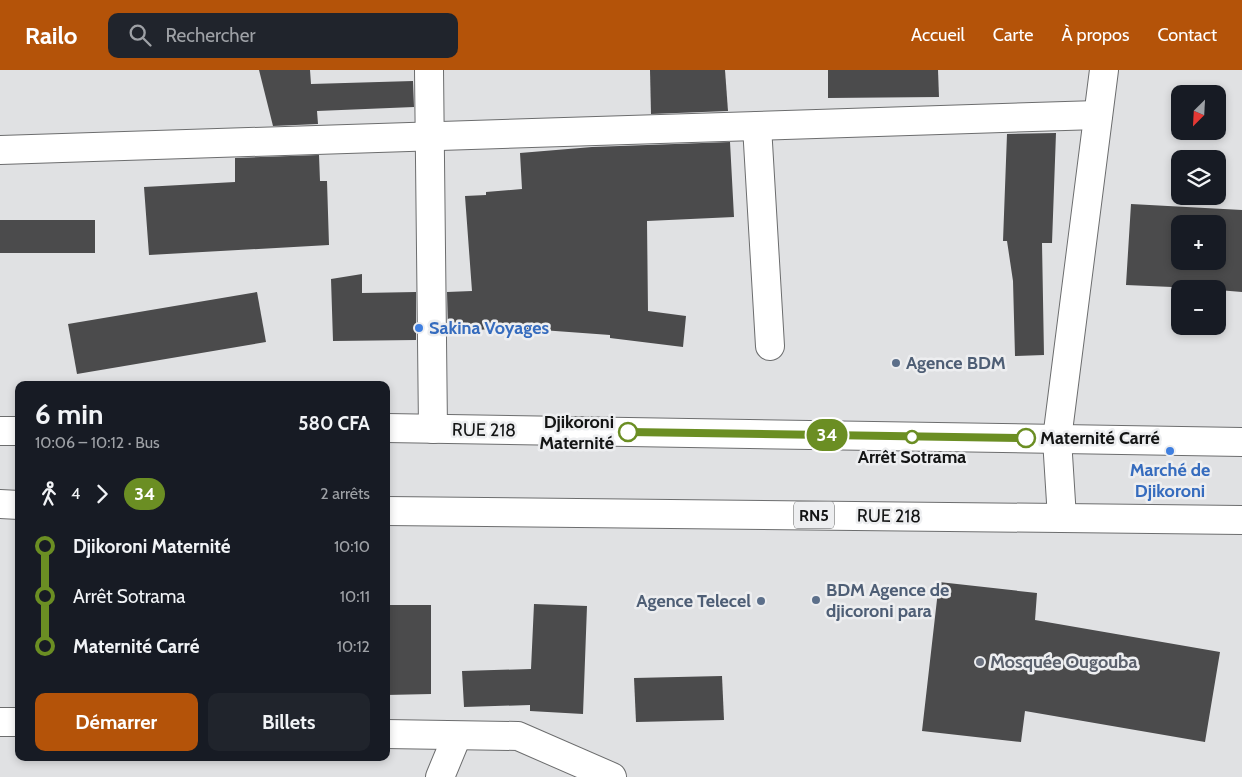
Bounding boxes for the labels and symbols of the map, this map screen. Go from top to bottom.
north arrow [1171,85,1226,140]
place label: Sakina Voyages [429,317,549,339]
marker: Sakina Voyages [413,322,425,334]
place label: Agence BDM [906,352,1006,374]
marker: Agence BDM [890,357,902,369]
place label: Djikoroni Maternité [539,411,614,454]
street label: RUE 218 [452,418,516,442]
line badge: 34 [804,419,850,451]
marker: Djikoroni Maternité [618,422,638,442]
place label: Maternité Carré [1040,427,1160,449]
marker: Maternité Carré [1016,428,1036,448]
marker: Arrêt Sotrama [905,430,919,444]
marker: Marché de Djikoroni [1164,445,1176,457]
place label: Arrêt Sotrama [858,446,966,468]
place label: Marché de Djikoroni [1130,459,1210,502]
road number: RN5 [794,502,834,528]
street label: RUE 218 [857,504,921,528]
place label: BDM Agence de djicoroni para [826,579,949,622]
place label: Agence Telecel [636,590,751,612]
marker: BDM Agence de djicoroni para [810,594,822,606]
marker: Agence Telecel [755,595,767,607]
place label: Mosquée Ougouba [990,651,1137,673]
marker: Mosquée Ougouba [974,656,986,668]

